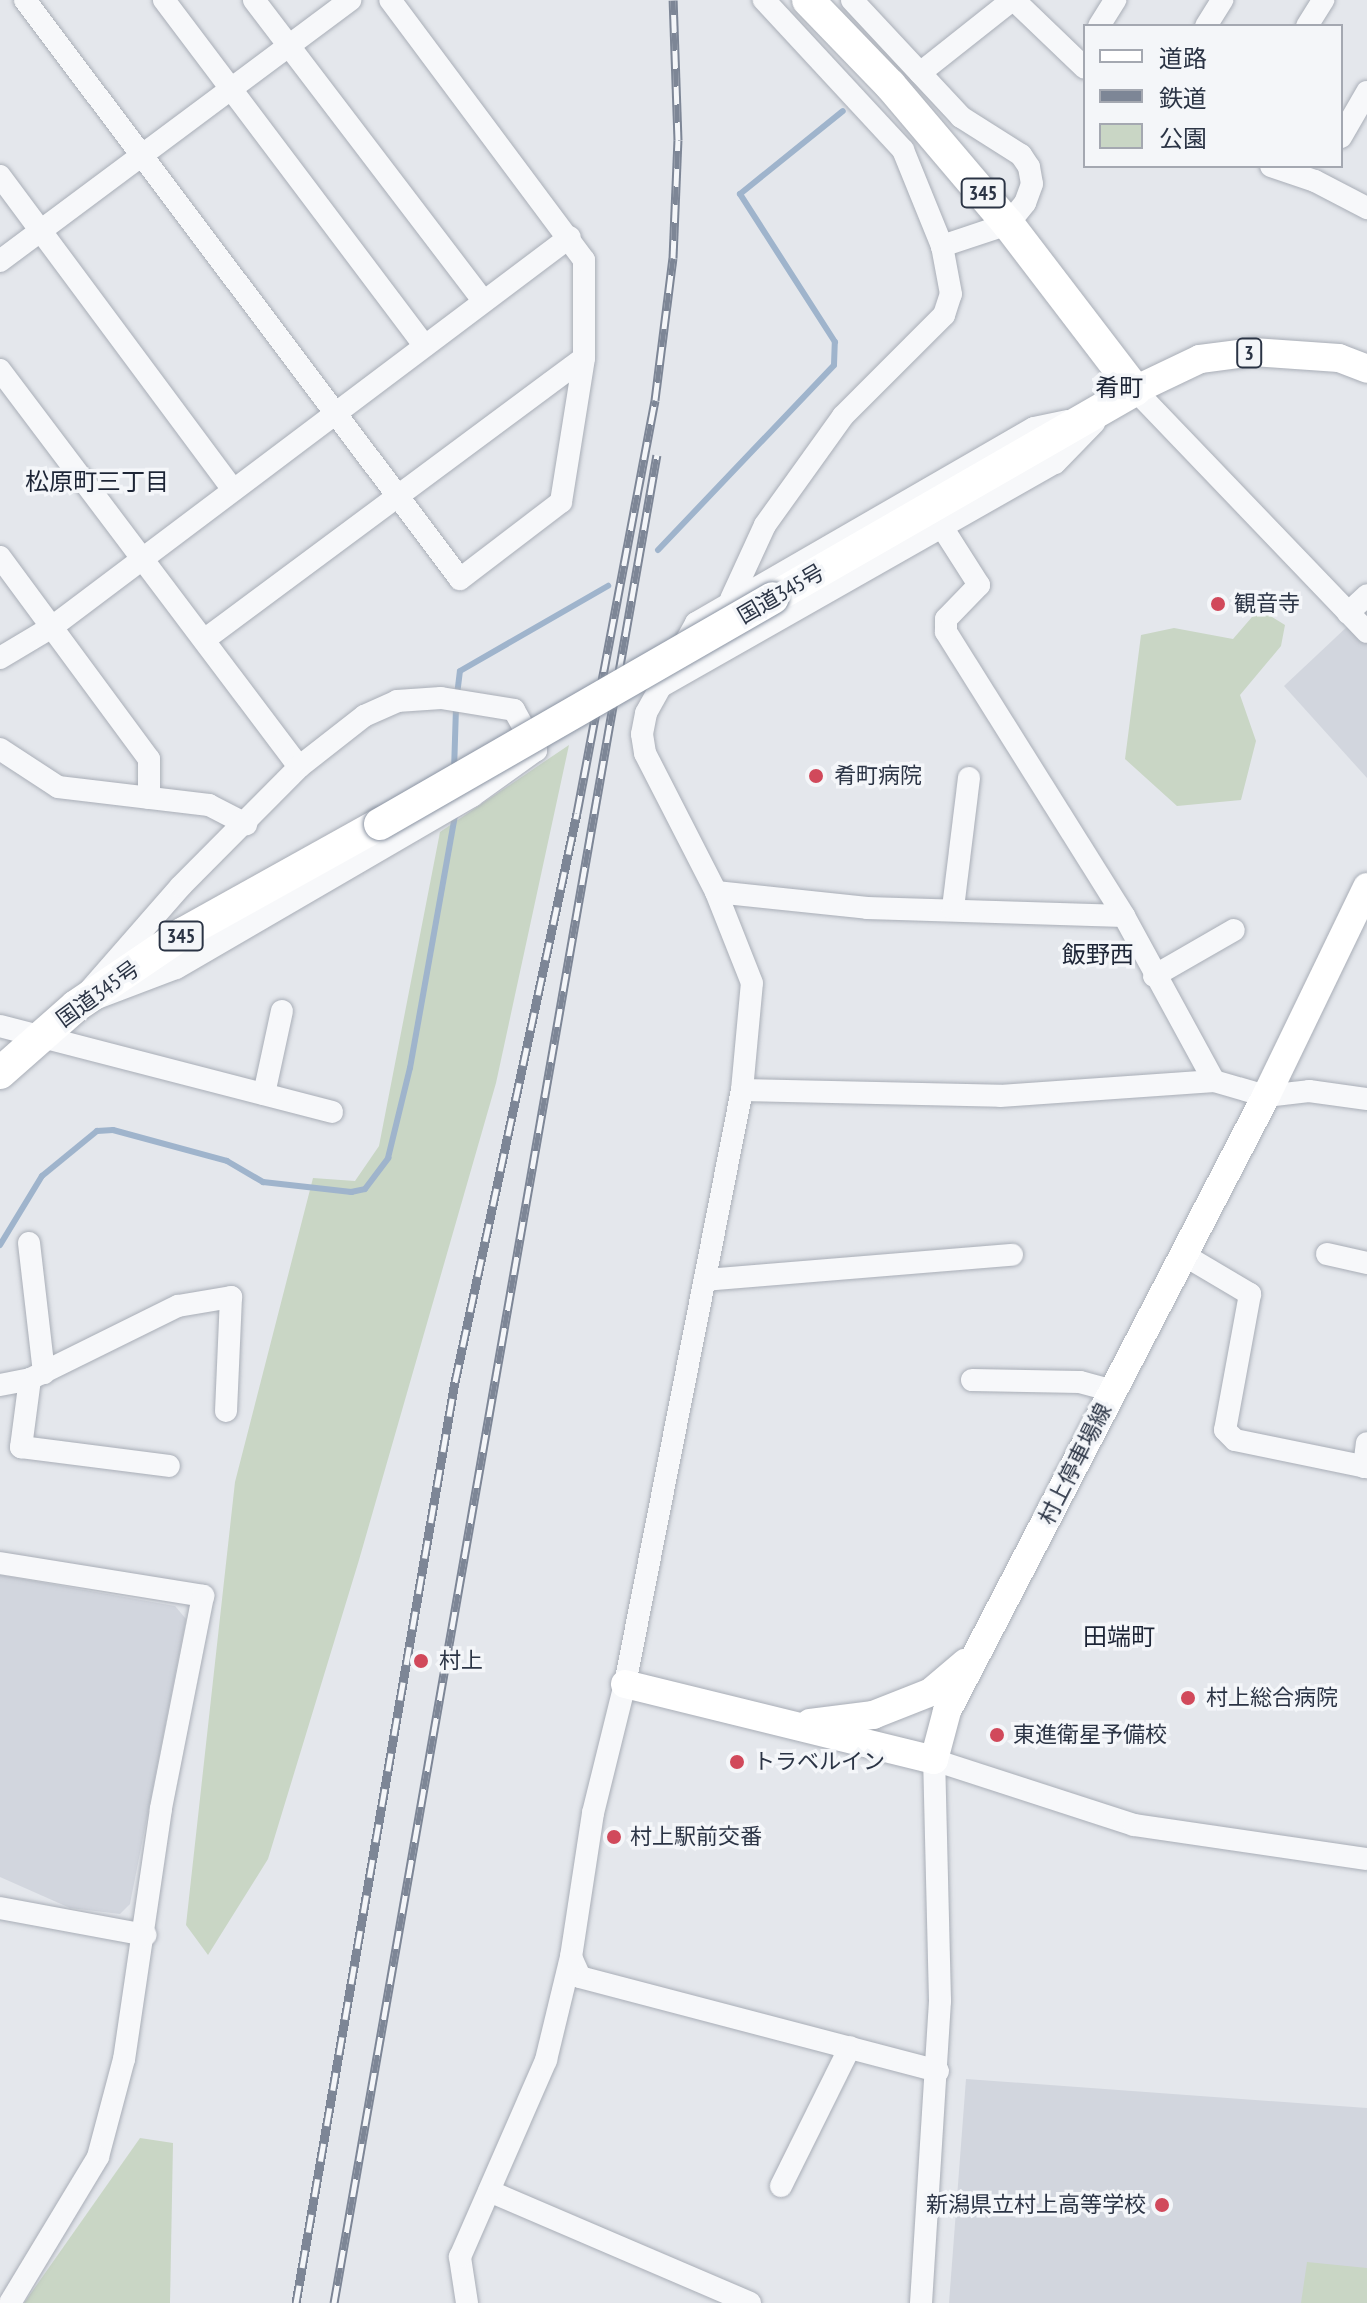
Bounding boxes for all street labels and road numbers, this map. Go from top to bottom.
road number: 345 [959,177,1007,209]
road number: 3 [1235,337,1263,369]
street label: 国道345号 [733,559,829,629]
road number: 345 [157,920,205,952]
street label: 国道345号 [52,955,144,1033]
street label: 村上停車場線 [1033,1399,1117,1529]

